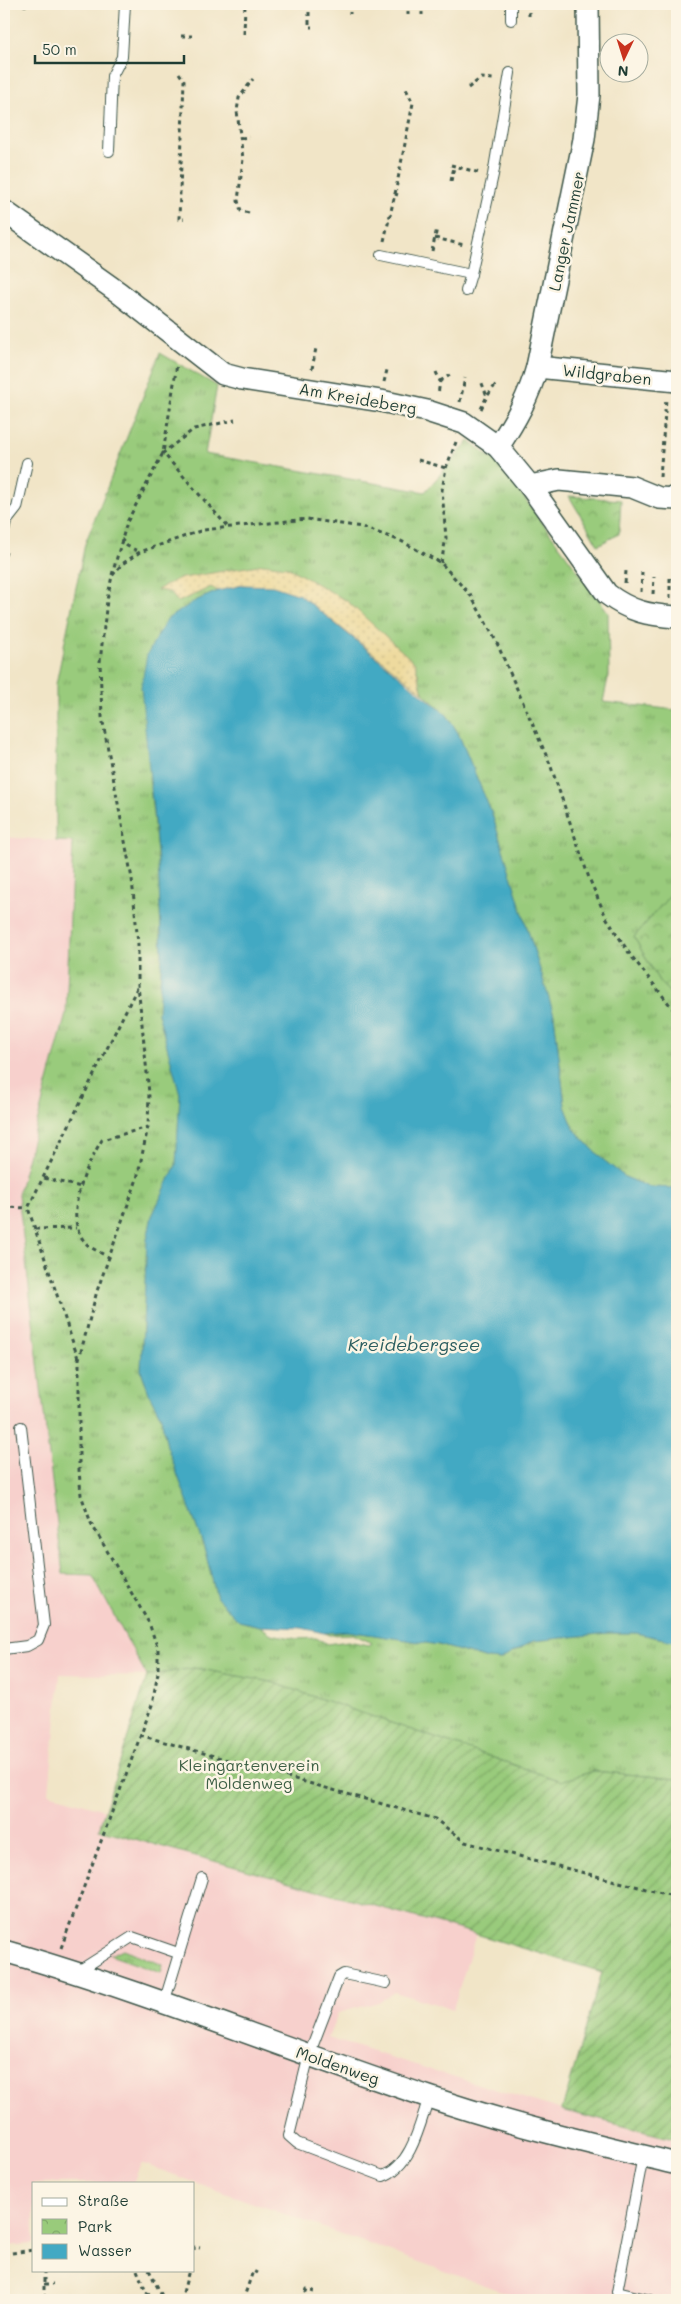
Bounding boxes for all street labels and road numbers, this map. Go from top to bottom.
street label: Langer Jammer [543,169,589,293]
street label: Wildgraben [561,359,653,389]
street label: Am Kreideberg [298,377,418,419]
street label: Moldenweg [294,2041,382,2089]

